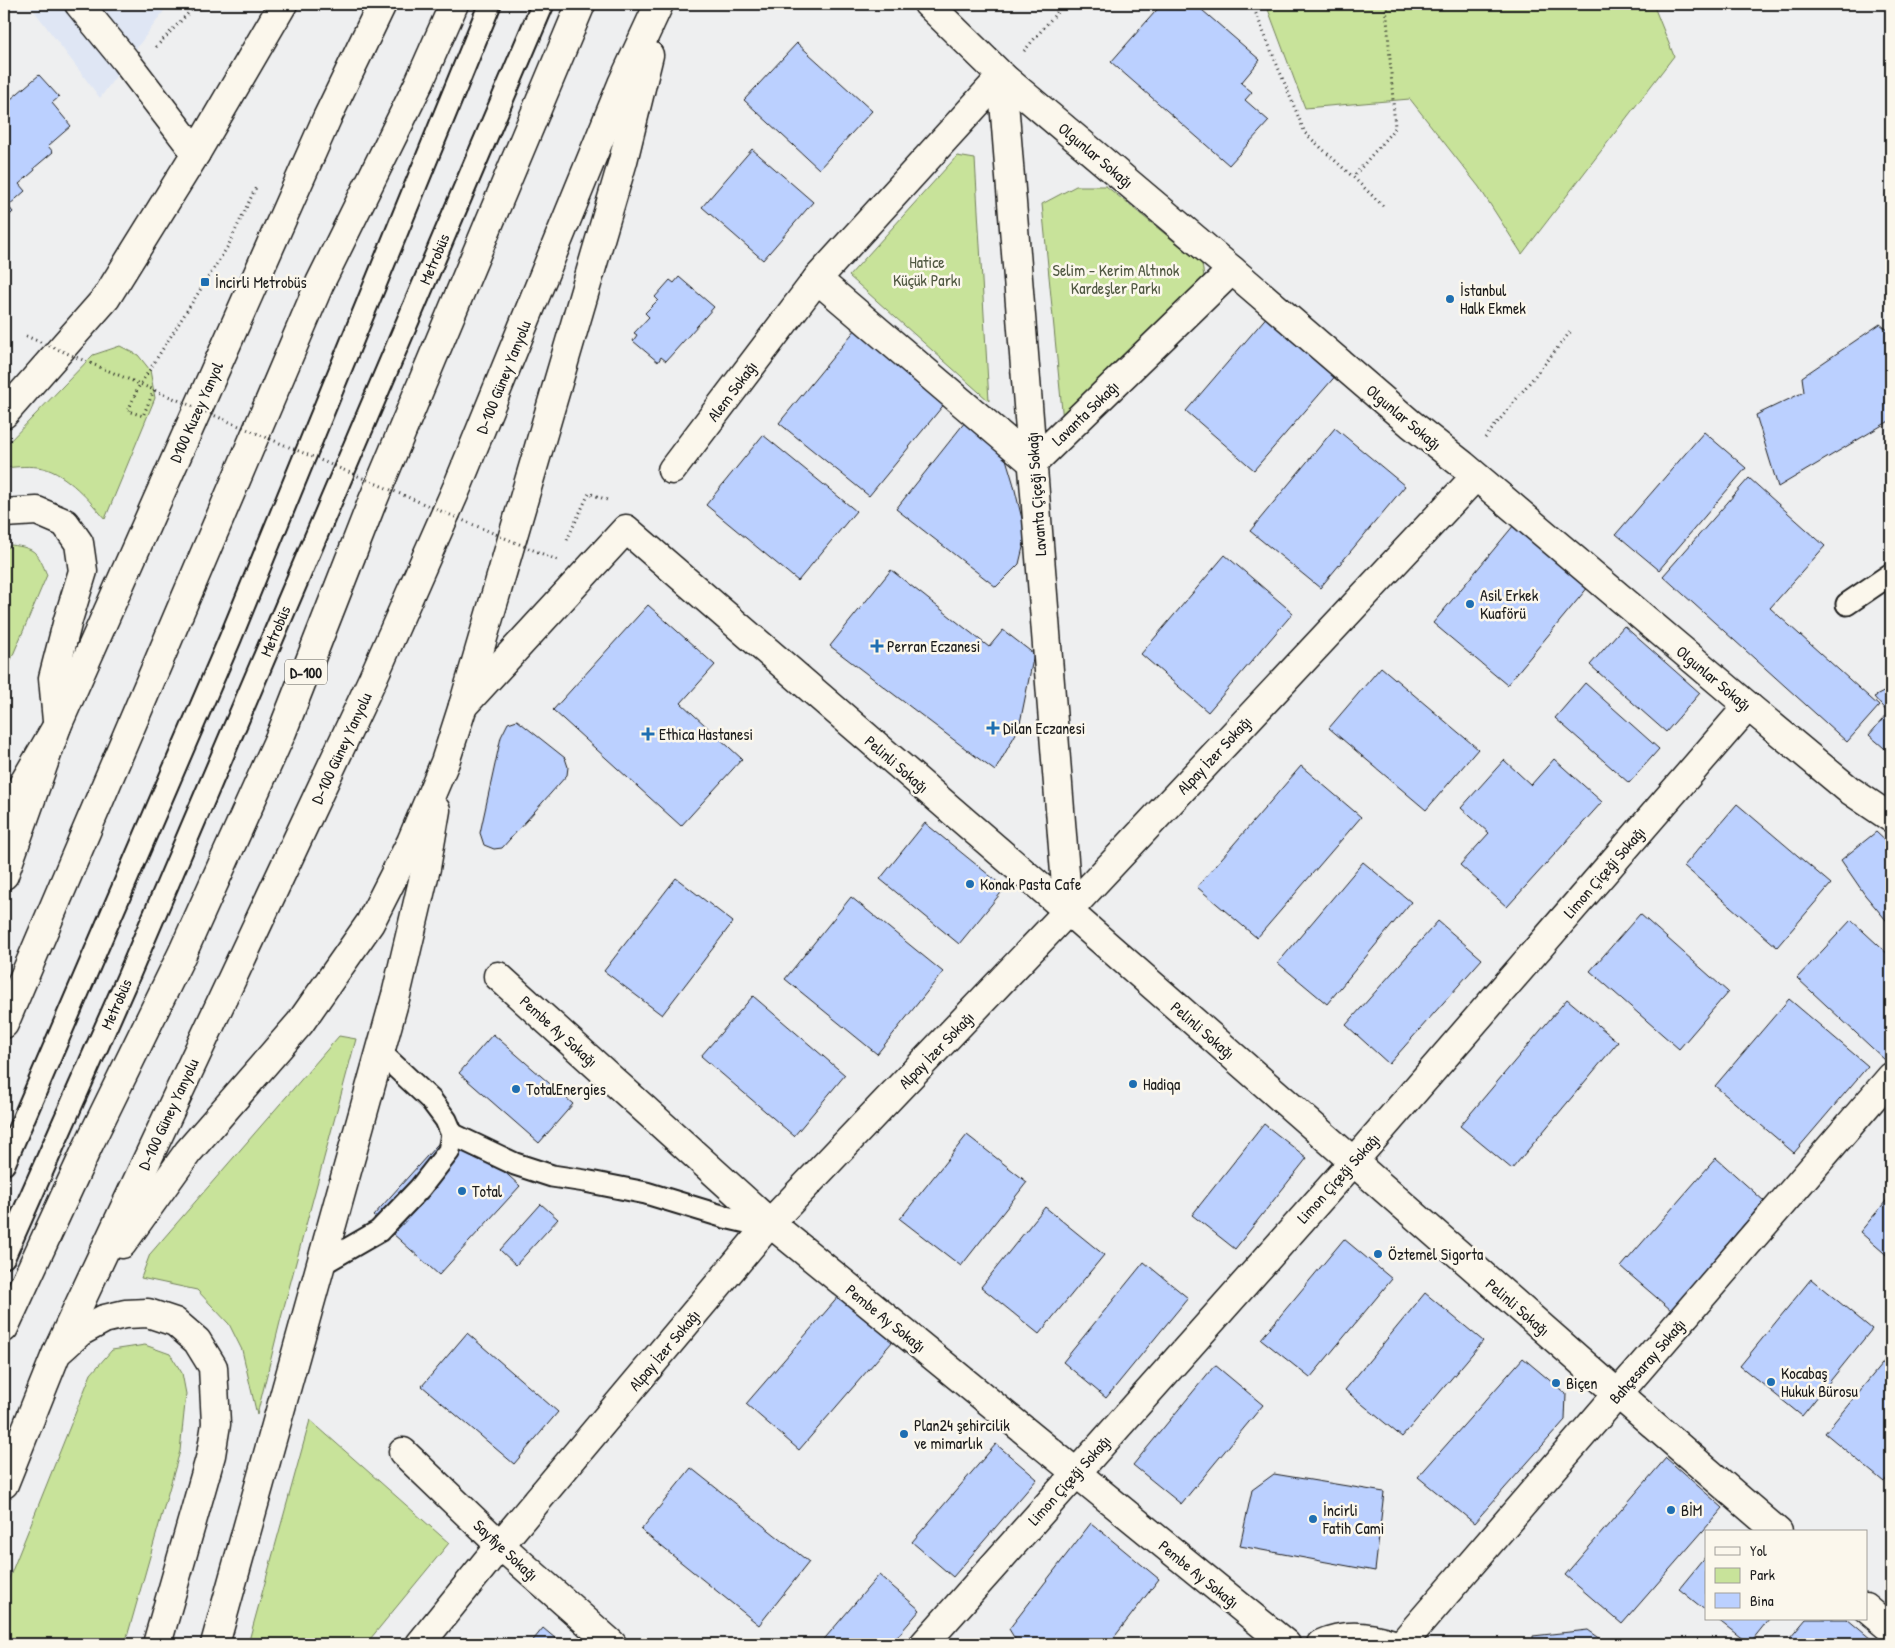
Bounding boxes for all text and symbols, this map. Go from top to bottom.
street label: Olgunlar Sokağı [1054,117,1138,193]
street label: Metrobüs [413,230,455,288]
park label: Hatice Küçük Parkı [893,251,961,291]
park label: Selim - Kerim Altınok Kardeşler Parkı [1053,259,1180,299]
place label: İncirli Metrobüs [215,271,307,293]
marker: İncirli Metrobüs [199,276,211,288]
place label: İstanbul Halk Ekmek [1460,279,1526,319]
marker: İstanbul Halk Ekmek [1444,293,1456,305]
street label: D-100 Güney Yanyolu [470,316,536,437]
street label: Alem Sokağı [702,356,762,426]
street label: D100 Kuzey Yanyol [164,358,228,466]
street label: Lavanta Sokağı [1047,376,1123,450]
street label: Olgunlar Sokağı [1362,379,1446,455]
street label: Lavanta Çiçeği Sokağı [1021,431,1051,557]
place label: Asil Erkek Kuaförü [1480,584,1539,624]
marker: Asil Erkek Kuaförü [1464,598,1476,610]
street label: Metrobüs [254,602,296,660]
place label: Perran Eczanesi [887,635,980,657]
marker: Perran Eczanesi [871,640,883,652]
street label: Olgunlar Sokağı [1672,640,1756,716]
road number: D-100 [285,660,327,684]
street label: D-100 Güney Yanyolu [306,688,377,807]
street label: Alpay İzer Sokağı [1172,711,1256,799]
place label: Dilan Eczanesi [1003,717,1085,739]
marker: Dilan Eczanesi [987,722,999,734]
place label: Ethica Hastanesi [659,723,753,745]
marker: Ethica Hastanesi [641,727,655,741]
street label: Pelinli Sokağı [860,730,934,798]
street label: Limon Çiçeği Sokağı [1558,822,1650,922]
place label: Konak Pasta Cafe [980,873,1082,895]
marker: Konak Pasta Cafe [964,878,976,890]
street label: Metrobüs [95,975,137,1033]
street label: Pembe Ay Sokağı [516,990,602,1072]
street label: Pelinli Sokağı [1166,996,1240,1064]
street label: Alpay İzer Sokağı [893,1006,979,1094]
street label: D-100 Güney Yanyolu [133,1054,204,1173]
place label: Hadiqa [1143,1073,1180,1095]
place label: TotalEnergies [526,1078,606,1100]
marker: Hadiqa [1127,1078,1139,1090]
marker: TotalEnergies [510,1083,522,1095]
street label: Limon Çiçeği Sokağı [1292,1128,1384,1228]
place label: Total [472,1180,503,1202]
marker: Total [456,1185,468,1197]
place label: Öztemel Sigorta [1388,1243,1483,1265]
marker: Öztemel Sigorta [1372,1248,1384,1260]
street label: Pelinli Sokağı [1481,1273,1555,1341]
street label: Pembe Ay Sokağı [841,1279,931,1357]
street label: Alpay İzer Sokağı [623,1305,705,1395]
street label: Bahçesaray Sokağı [1604,1314,1690,1408]
place label: Kocabaş Hukuk Bürosu [1781,1362,1859,1402]
place label: Biçen [1566,1372,1598,1394]
marker: Kocabaş Hukuk Bürosu [1765,1376,1777,1388]
marker: Biçen [1550,1377,1562,1389]
place label: Plan24 şehircilik ve mimarlık [914,1414,1010,1454]
marker: Plan24 şehircilik ve mimarlık [898,1428,910,1440]
street label: Limon Çiçeği Sokağı [1023,1430,1115,1530]
place label: İncirli Fatih Cami [1322,1499,1384,1539]
place label: BİM [1681,1499,1702,1521]
marker: BİM [1665,1504,1677,1516]
marker: İncirli Fatih Cami [1307,1513,1319,1525]
street label: Sayfiye Sokağı [469,1514,543,1586]
legend [1705,1530,1868,1620]
street label: Pembe Ay Sokağı [1154,1535,1244,1613]
text: Yol [1750,1540,1767,1561]
text: Park [1750,1564,1775,1585]
text: Bina [1750,1590,1774,1611]

